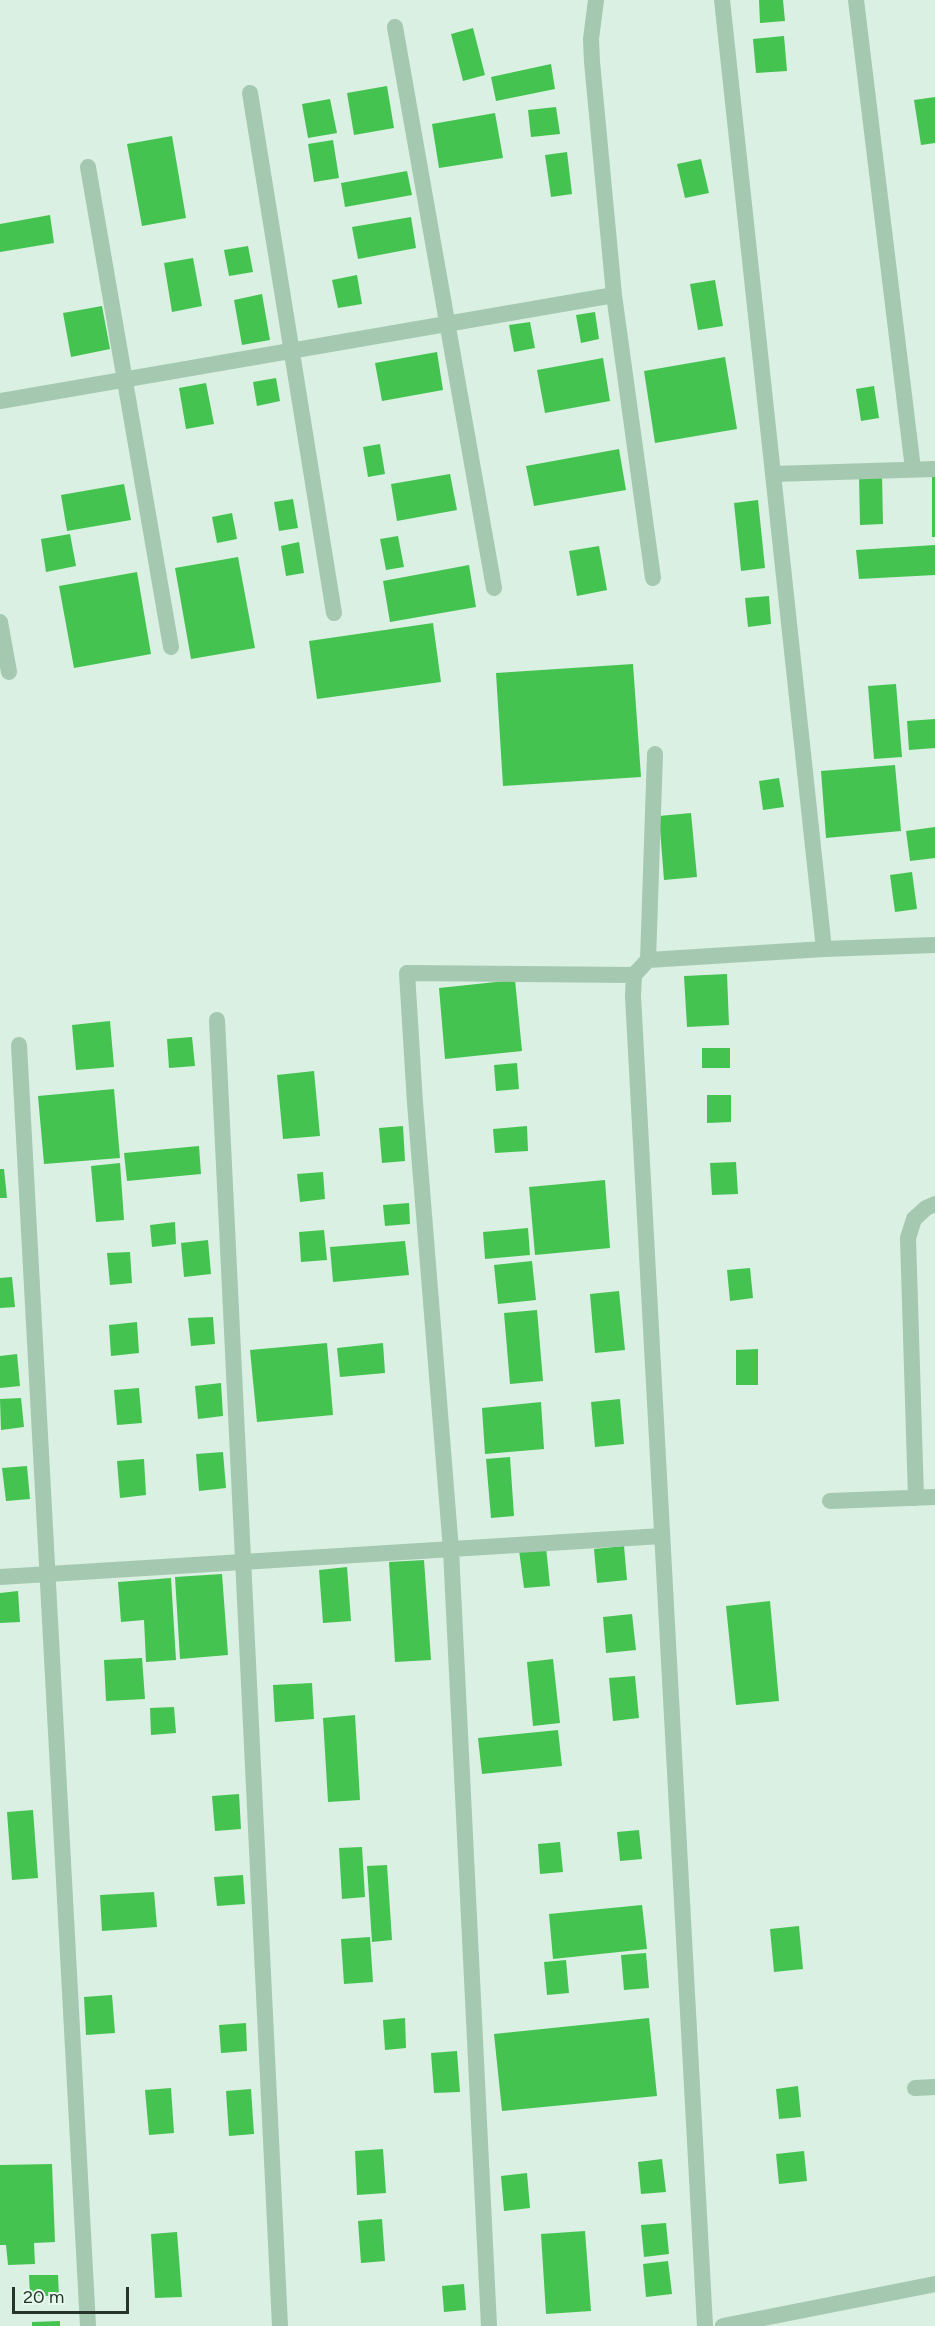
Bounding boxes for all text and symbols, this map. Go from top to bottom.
scale bar [15,2275,132,2313]
text: 20 m [23,2286,64,2308]

